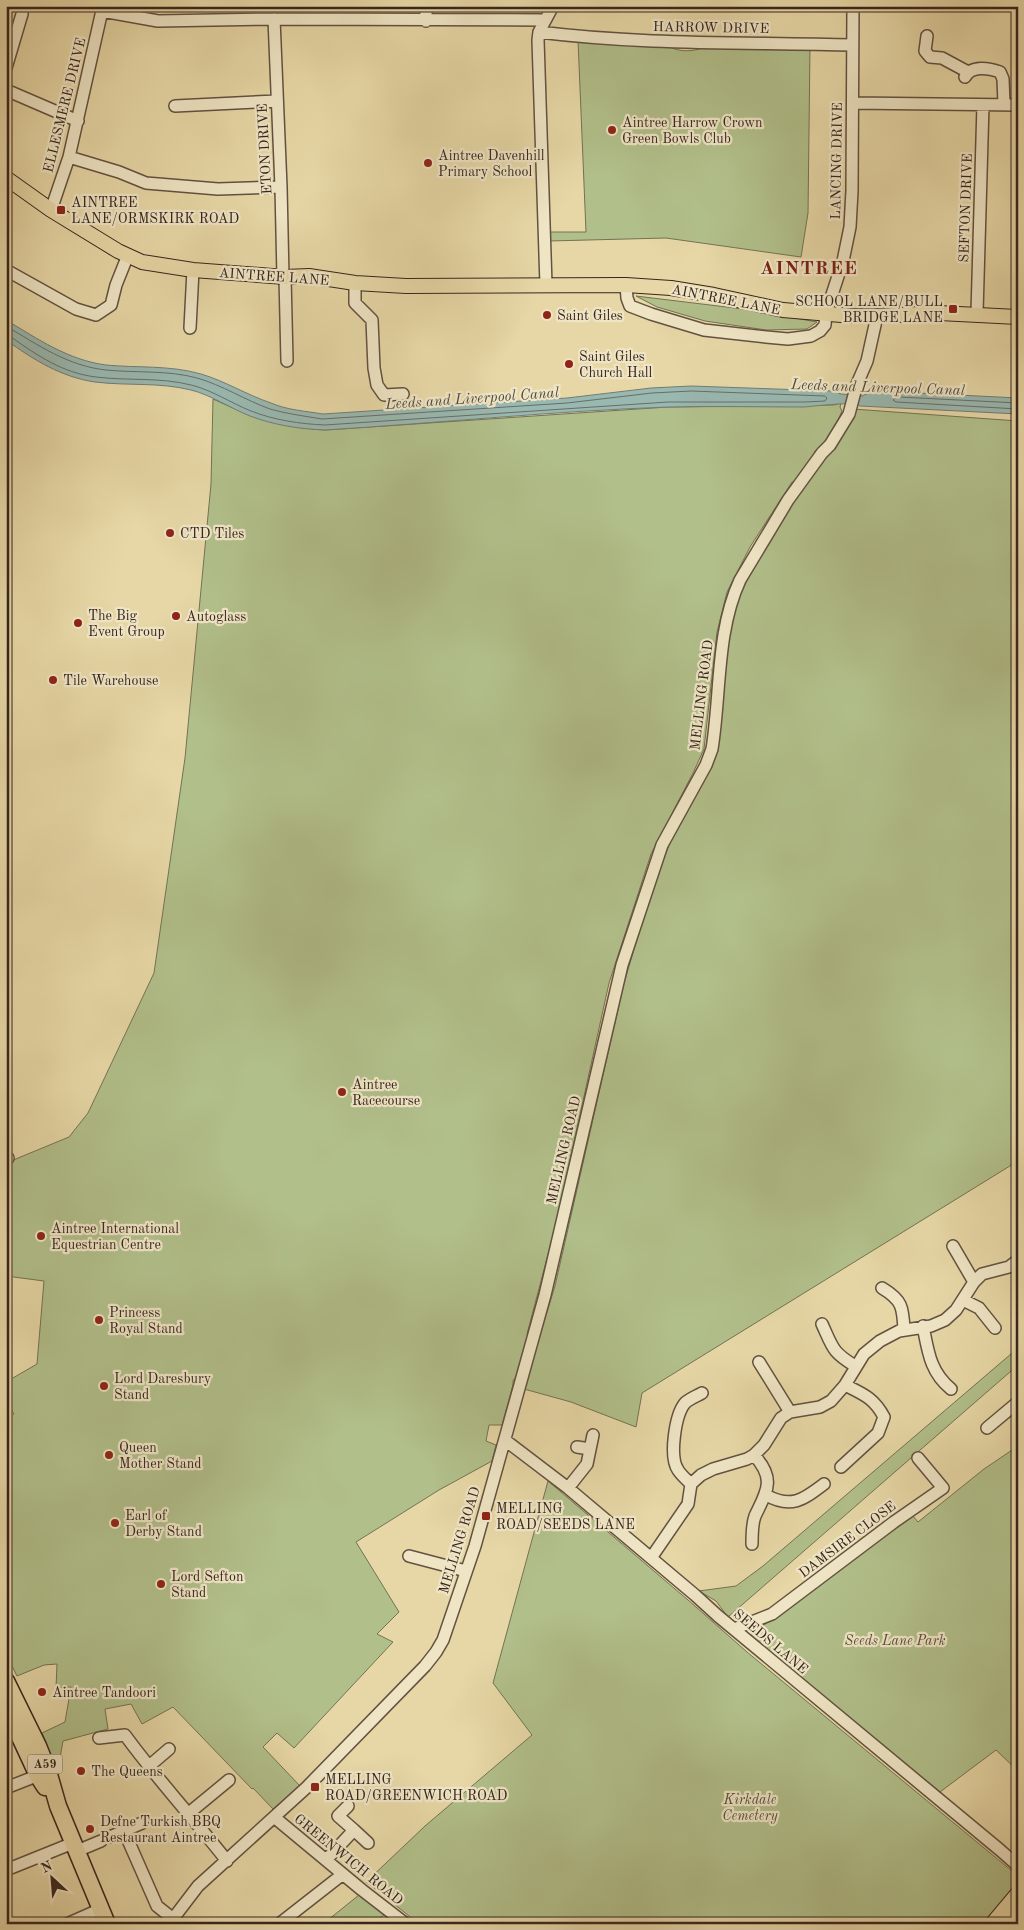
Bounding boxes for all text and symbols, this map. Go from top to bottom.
street label: HARROW DRIVE [653,20,769,36]
street label: ELLESMERE DRIVE [41,36,89,174]
street label: LANCING DRIVE [829,102,845,220]
street label: ETON DRIVE [256,103,274,195]
place label: Aintree Harrow Crown Green Bowls Club [622,116,763,146]
marker: Aintree Harrow Crown Green Bowls Club [606,124,618,136]
place label: Aintree Davenhill Primary School [438,149,545,179]
street label: SEFTON DRIVE [957,153,975,263]
marker: Aintree Davenhill Primary School [422,157,434,169]
place label: AINTREE LANE/ORMSKIRK ROAD [71,196,239,226]
marker: AINTREE LANE/ORMSKIRK ROAD [55,204,67,216]
district label: AINTREE [760,260,858,279]
street label: AINTREE LANE [218,266,330,288]
street label: AINTREE LANE [670,283,782,317]
place label: SCHOOL LANE/BULL BRIDGE LANE [795,295,943,325]
marker: SCHOOL LANE/BULL BRIDGE LANE [947,303,959,315]
marker: Saint Giles [541,309,553,321]
place label: Saint Giles [557,309,623,323]
place label: Saint Giles Church Hall [579,350,653,380]
marker: Saint Giles Church Hall [563,358,575,370]
water label: Leeds and Liverpool Canal [790,378,966,399]
water label: Leeds and Liverpool Canal [384,386,560,413]
marker: CTD Tiles [164,527,176,539]
place label: CTD Tiles [180,527,244,541]
place label: The Big Event Group [88,609,165,639]
marker: Autoglass [170,610,182,622]
place label: Autoglass [186,610,246,624]
marker: The Big Event Group [72,617,84,629]
street label: MELLING ROAD [688,639,716,751]
marker: Tile Warehouse [47,674,59,686]
place label: Tile Warehouse [63,674,158,688]
place label: Aintree Racecourse [352,1078,420,1108]
marker: Aintree Racecourse [336,1086,348,1098]
street label: MELLING ROAD [545,1094,583,1206]
place label: Aintree International Equestrian Centre [51,1222,179,1252]
marker: Aintree International Equestrian Centre [35,1230,47,1242]
place label: Princess Royal Stand [109,1306,183,1336]
marker: Princess Royal Stand [93,1314,105,1326]
place label: Lord Daresbury Stand [114,1372,212,1402]
marker: Lord Daresbury Stand [98,1380,110,1392]
place label: Queen Mother Stand [119,1441,202,1471]
marker: Queen Mother Stand [103,1449,115,1461]
street label: MELLING ROAD [437,1485,483,1595]
street label: DAMSIRE CLOSE [797,1499,899,1581]
place label: MELLING ROAD/SEEDS LANE [496,1502,635,1532]
place label: Earl of Derby Stand [125,1509,202,1539]
marker: MELLING ROAD/SEEDS LANE [480,1510,492,1522]
marker: Earl of Derby Stand [109,1517,121,1529]
place label: Lord Sefton Stand [171,1570,244,1600]
marker: Lord Sefton Stand [155,1578,167,1590]
street label: SEEDS LANE [731,1607,810,1677]
park label: Seeds Lane Park [845,1634,946,1648]
marker: Aintree Tandoori [36,1686,48,1698]
place label: Aintree Tandoori [52,1686,156,1700]
road number: A59 [28,1755,62,1774]
marker: The Queens [75,1765,87,1777]
place label: The Queens [91,1765,163,1779]
place label: MELLING ROAD/GREENWICH ROAD [325,1773,508,1803]
marker: MELLING ROAD/GREENWICH ROAD [309,1781,321,1793]
park label: Kirkdale Cemetery [722,1793,779,1824]
street label: GREENWICH ROAD [291,1812,406,1908]
place label: Defne Turkish BBQ Restaurant Aintree [100,1815,221,1845]
marker: Defne Turkish BBQ Restaurant Aintree [84,1823,96,1835]
north arrow [28,1852,78,1902]
text: N [39,1858,55,1876]

